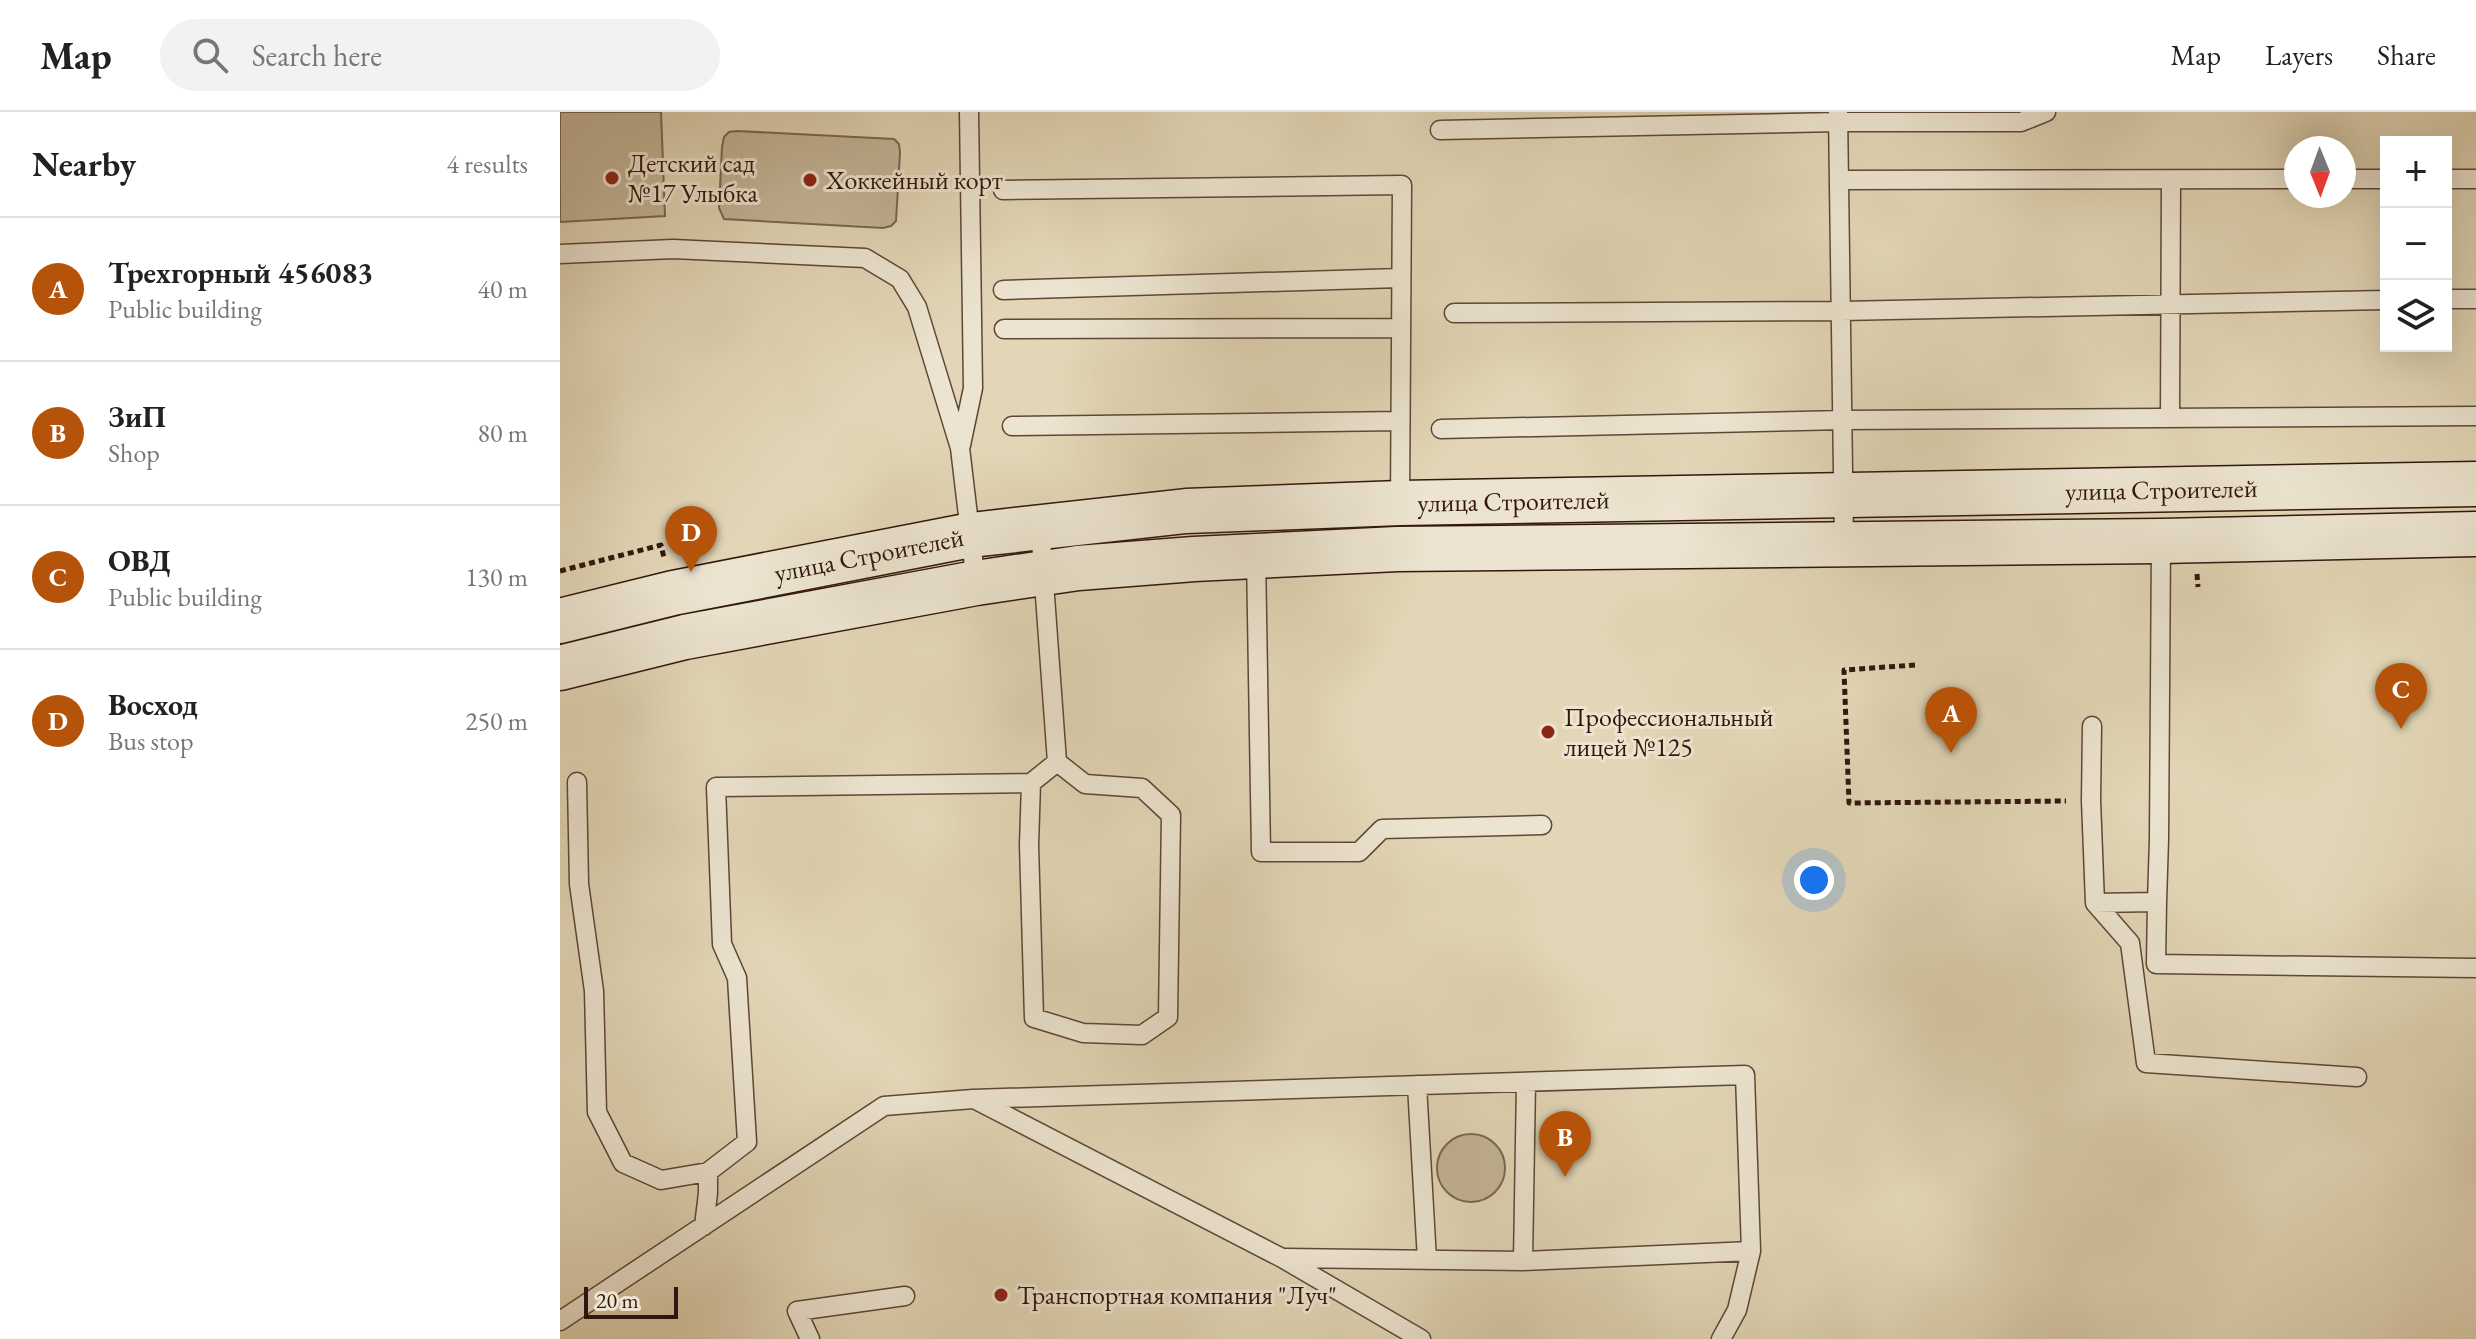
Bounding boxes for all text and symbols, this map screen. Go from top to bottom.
search box [160,19,720,91]
text: Map [40,31,112,80]
icon: search [188,33,232,77]
text: Search here [252,36,382,75]
text: Map [2171,37,2221,73]
text: Layers [2265,37,2333,73]
text: Share [2377,37,2436,73]
north arrow [2284,136,2356,208]
map controls [2380,136,2452,352]
button: + [2380,136,2452,208]
text: Nearby [32,142,136,186]
place label: Детский сад №17 Улыбка [628,146,758,210]
text: 4 results [447,147,528,181]
place label: Хоккейный корт [825,163,1003,197]
marker: Детский сад №17 Улыбка [603,169,621,187]
marker: Хоккейный корт [801,171,819,189]
button: − [2380,208,2452,280]
text: Трехгорный 456083 [108,253,373,292]
text: A [49,272,67,306]
text: 40 m [478,272,528,306]
button: layers [2380,280,2452,352]
text: Public building [108,292,262,326]
text: ЗиП [108,397,166,436]
text: B [50,416,66,450]
text: 80 m [478,416,528,450]
text: Shop [108,436,160,470]
street label: улица Строителей [2065,471,2258,508]
street label: улица Строителей [1417,482,1610,520]
pin: D [665,506,717,572]
street label: улица Строителей [771,520,967,590]
text: ОВД [108,541,170,580]
text: C [49,560,67,594]
text: 130 m [465,560,528,594]
text: Public building [108,580,262,614]
pin: C [2375,663,2427,729]
text: Восход [108,685,198,724]
pin: A [1925,687,1977,753]
place label: Профессиональный лицей №125 [1564,700,1774,764]
text: D [48,704,68,738]
text: 250 m [465,704,528,738]
marker: Профессиональный лицей №125 [1539,723,1557,741]
text: Bus stop [108,724,194,758]
your location [1794,860,1834,900]
pin: B [1539,1111,1591,1177]
place label: Транспортная компания "Луч" [1017,1278,1337,1312]
scale bar [584,1283,678,1319]
text: 20 m [596,1286,639,1315]
marker: Транспортная компания "Луч" [992,1286,1010,1304]

